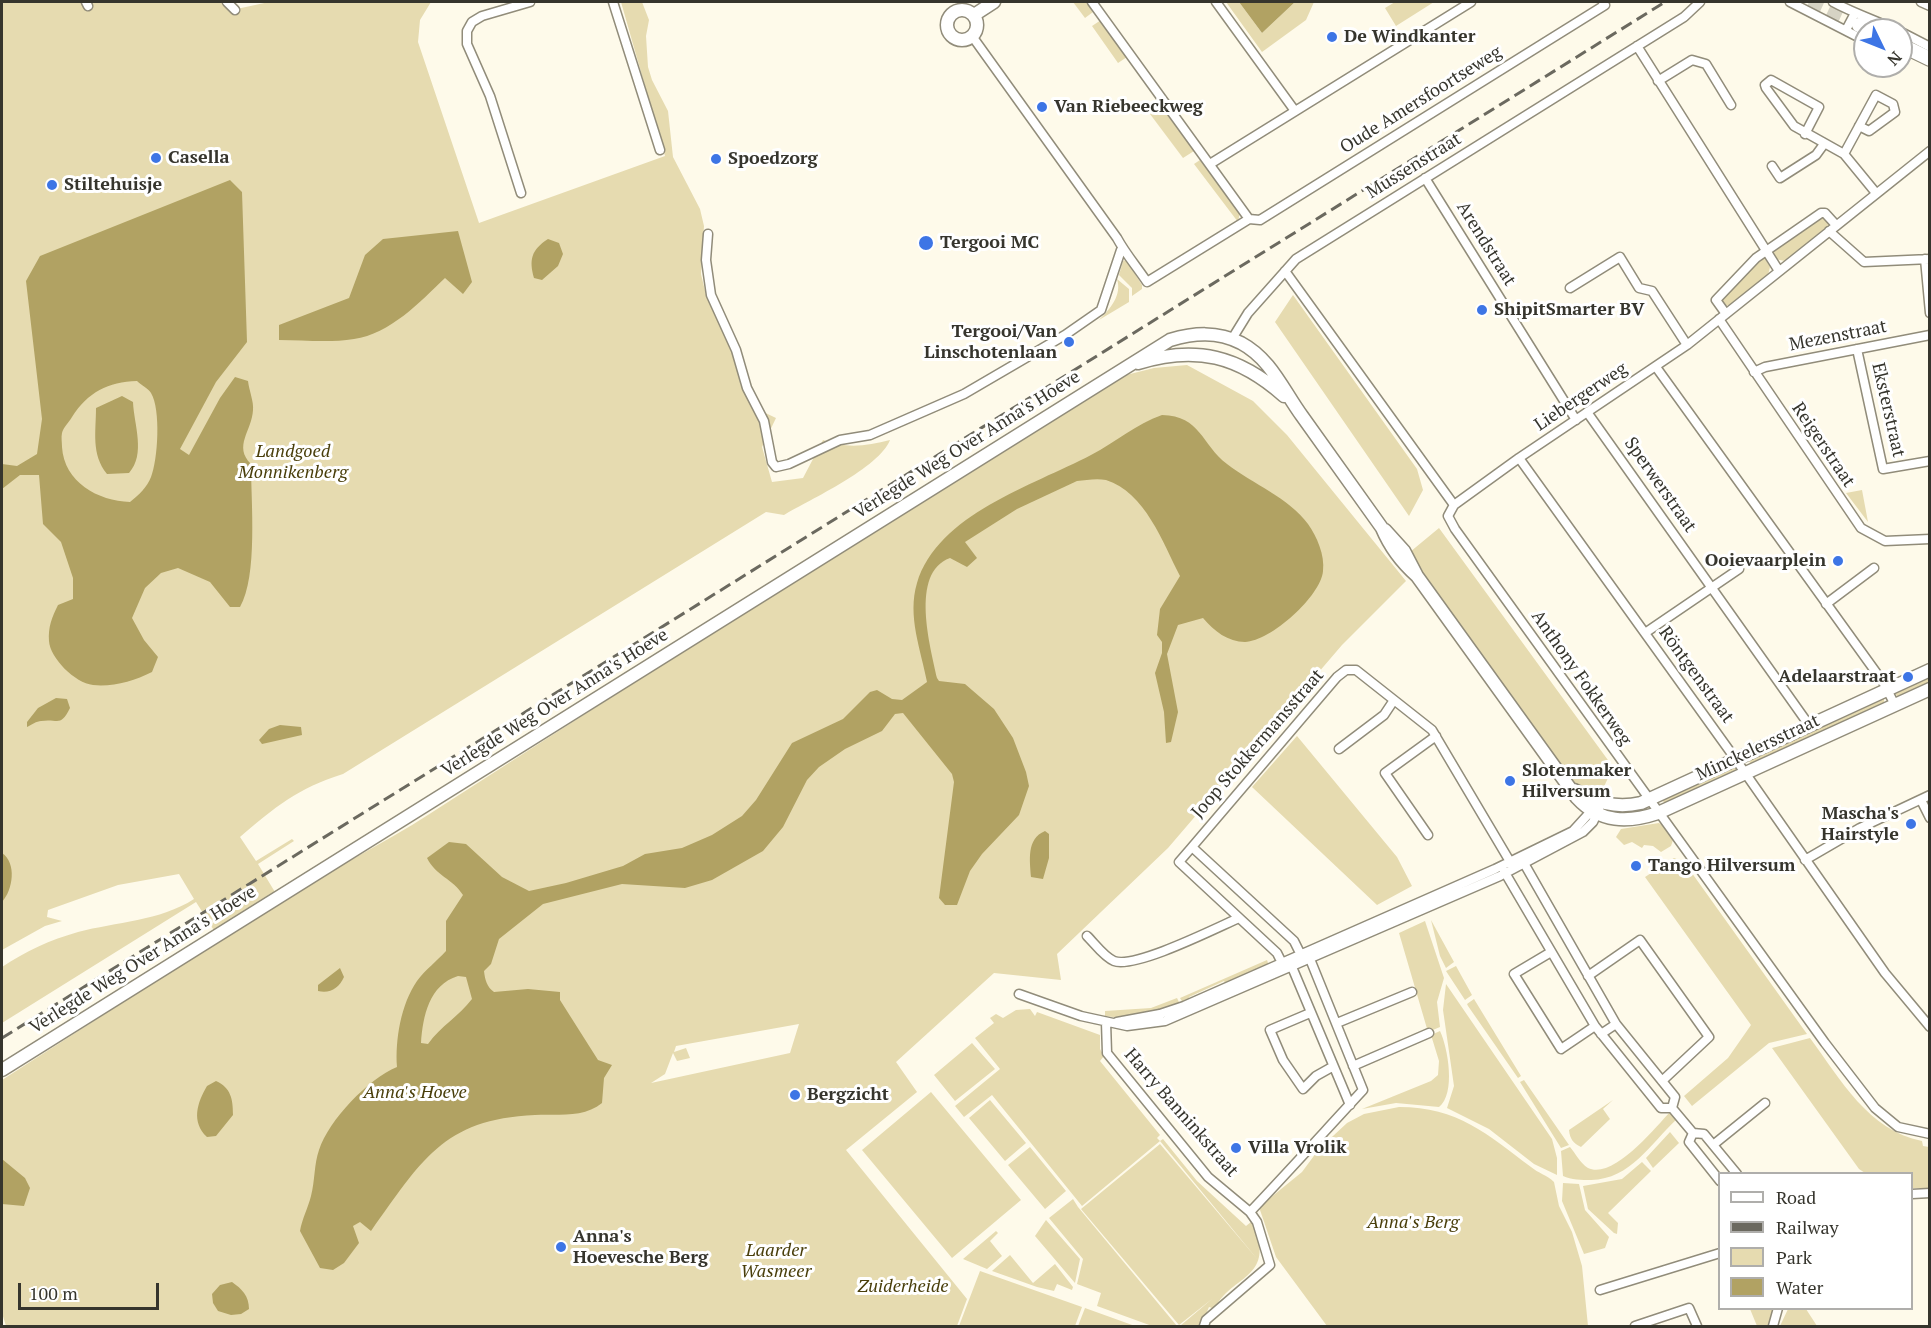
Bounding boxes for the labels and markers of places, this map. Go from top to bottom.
place label: De Windkanter [1344,26,1475,48]
marker: De Windkanter [1325,30,1339,44]
place label: Van Riebeeckweg [1054,96,1203,118]
marker: Van Riebeeckweg [1035,100,1049,114]
place label: Casella [168,147,230,169]
place label: Spoedzorg [728,148,818,170]
marker: Casella [149,151,163,165]
marker: Spoedzorg [709,152,723,166]
place label: Stiltehuisje [64,174,162,196]
marker: Stiltehuisje [45,178,59,192]
place label: Tergooi MC [940,232,1039,254]
marker: Tergooi MC [917,234,935,252]
place label: ShipitSmarter BV [1494,299,1644,321]
marker: ShipitSmarter BV [1475,303,1489,317]
place label: Tergooi/Van Linschotenlaan [924,321,1057,364]
marker: Tergooi/Van Linschotenlaan [1062,335,1076,349]
place label: Ooievaarplein [1705,550,1826,572]
marker: Ooievaarplein [1831,554,1845,568]
place label: Adelaarstraat [1778,666,1896,688]
marker: Adelaarstraat [1901,670,1915,684]
place label: Slotenmaker Hilversum [1522,760,1631,802]
marker: Slotenmaker Hilversum [1503,774,1517,788]
place label: Mascha's Hairstyle [1821,803,1899,846]
marker: Mascha's Hairstyle [1904,817,1918,831]
place label: Tango Hilversum [1648,855,1795,877]
marker: Tango Hilversum [1629,859,1643,873]
place label: Bergzicht [807,1084,889,1106]
marker: Bergzicht [788,1088,802,1102]
place label: Villa Vrolik [1248,1137,1347,1159]
marker: Villa Vrolik [1229,1141,1243,1155]
place label: Anna's Hoevesche Berg [573,1226,708,1268]
marker: Anna's Hoevesche Berg [554,1240,568,1254]

